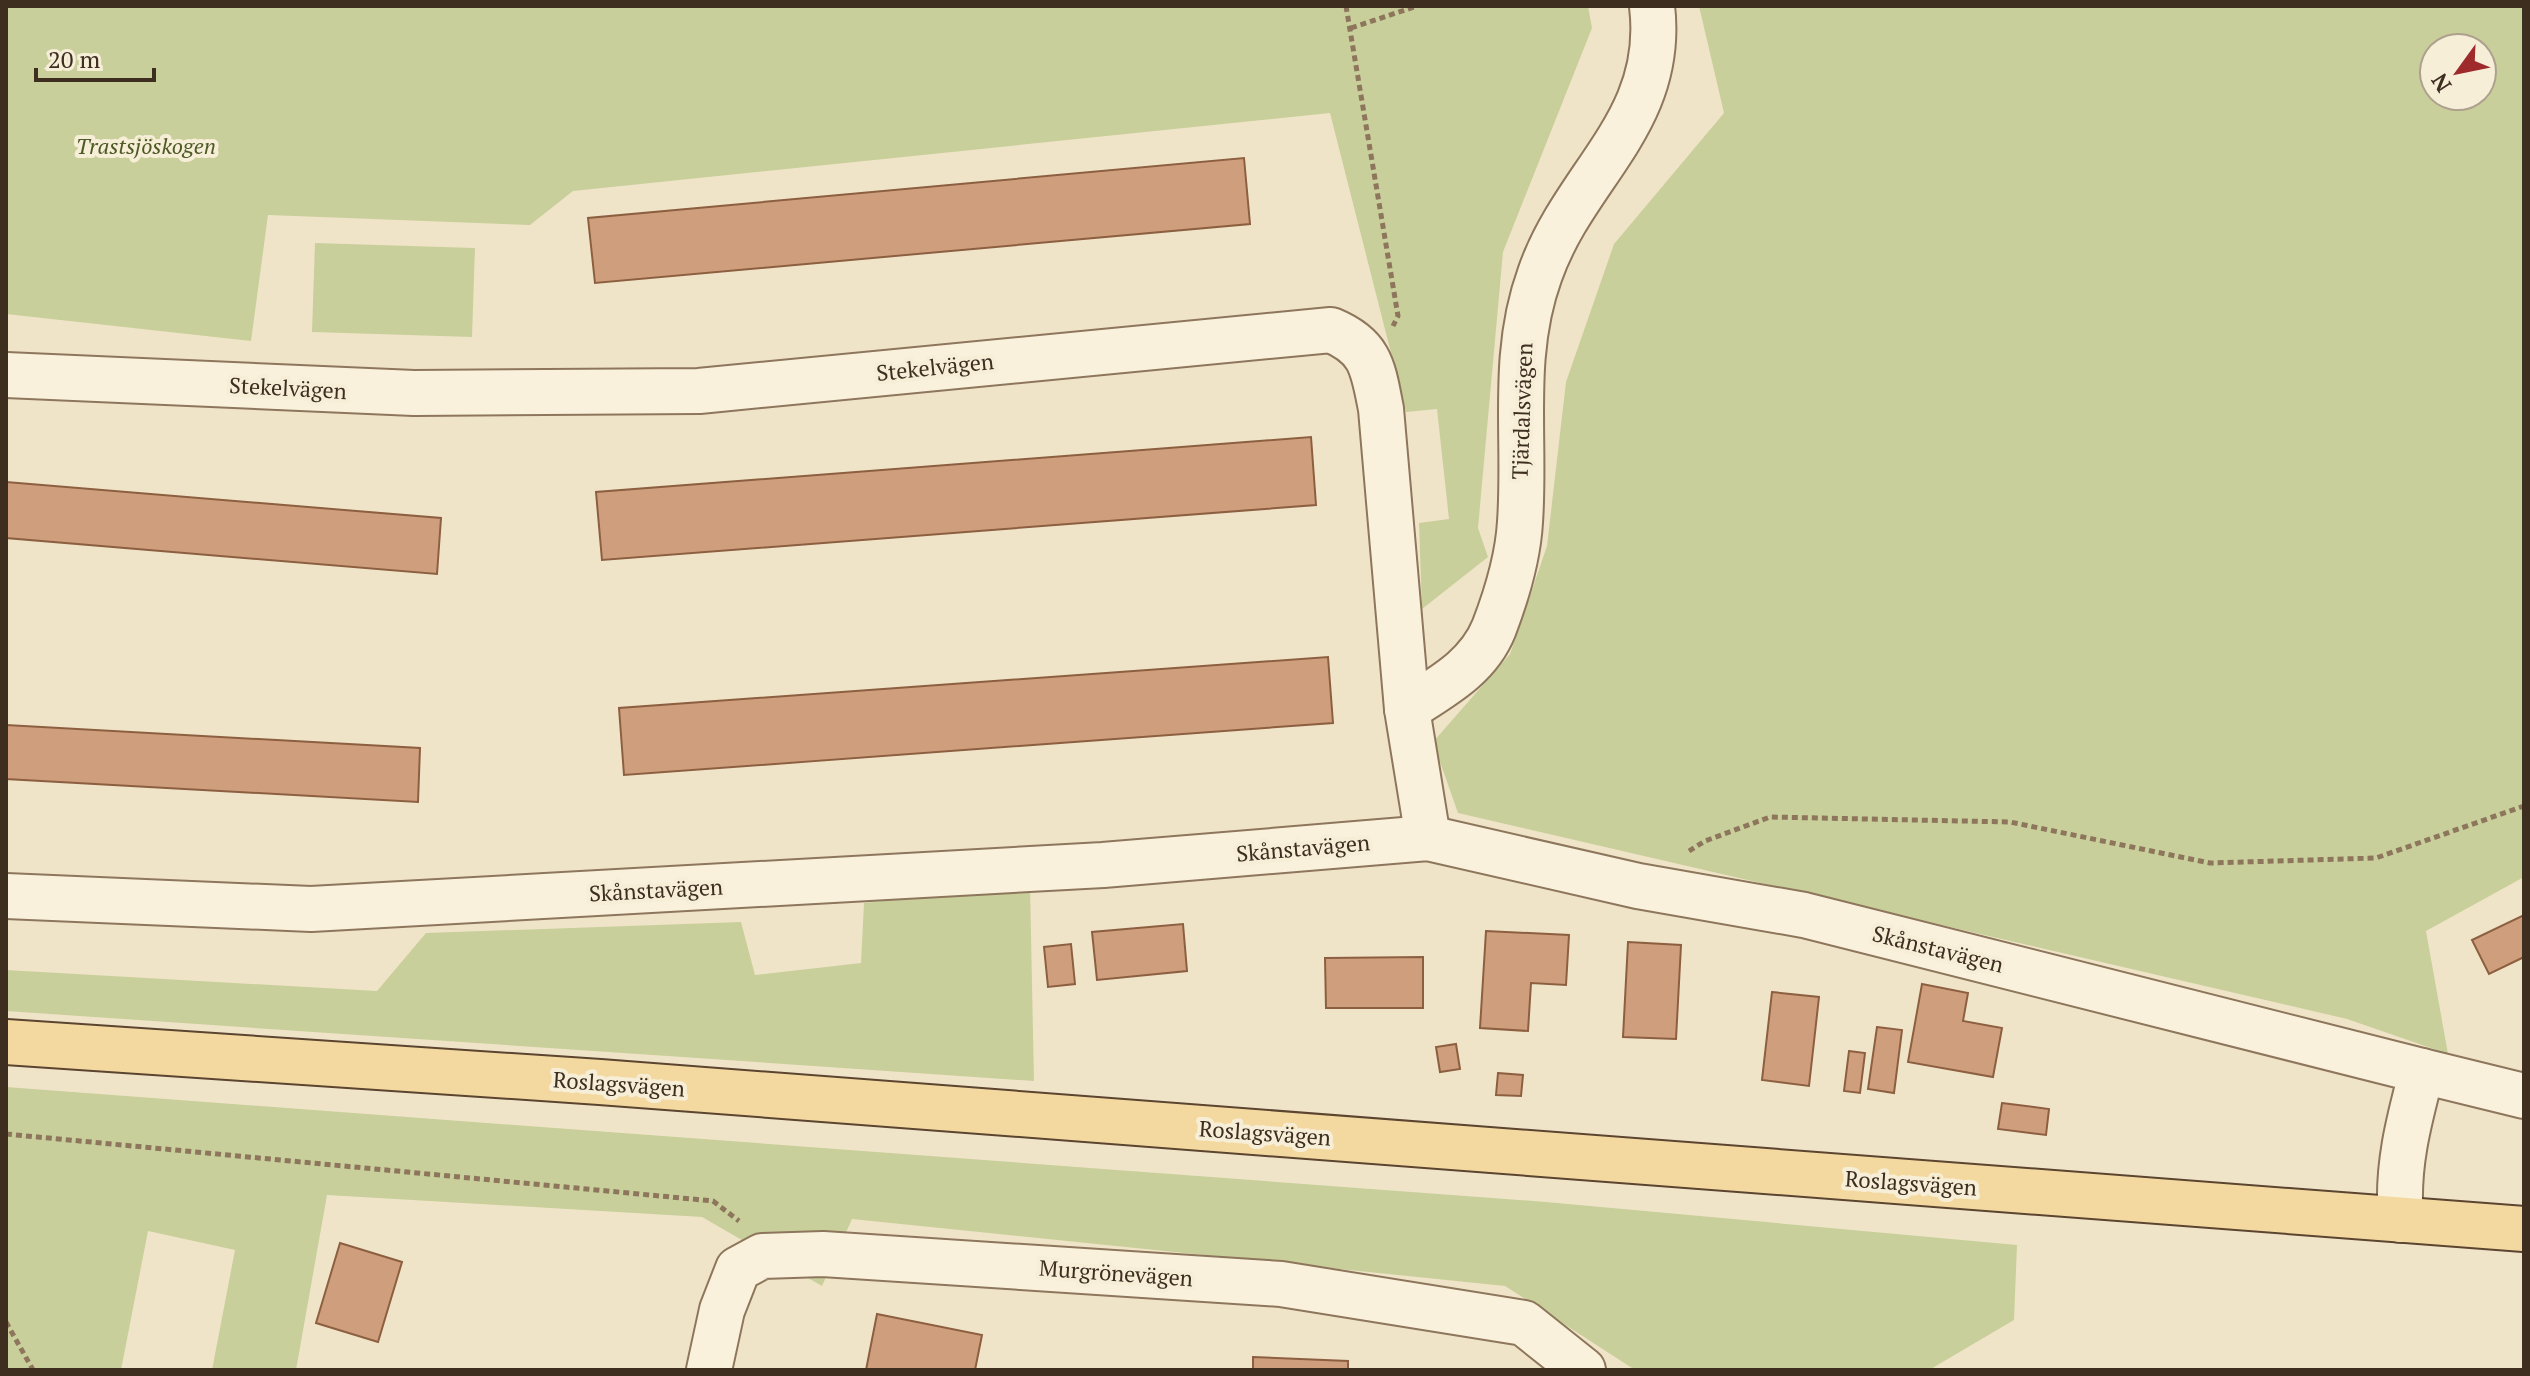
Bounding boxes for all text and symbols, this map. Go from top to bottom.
scale bar [36,32,154,82]
north arrow [2418,32,2498,112]
text: 20 m [48,43,100,75]
text: N [2424,68,2458,98]
park label: Trastsjöskogen [76,131,216,160]
street label: Tjärdalsvägen [1505,342,1538,480]
street label: Stekelvägen [875,346,995,387]
street label: Stekelvägen [228,370,348,405]
street label: Skånstavägen [1235,827,1371,868]
street label: Skånstavägen [588,872,724,907]
street label: Skånstavägen [1870,918,2007,979]
street label: Roslagsvägen [552,1064,686,1103]
street label: Roslagsvägen [1198,1113,1332,1152]
street label: Roslagsvägen [1844,1163,1978,1202]
street label: Murgrönevägen [1038,1253,1194,1292]

